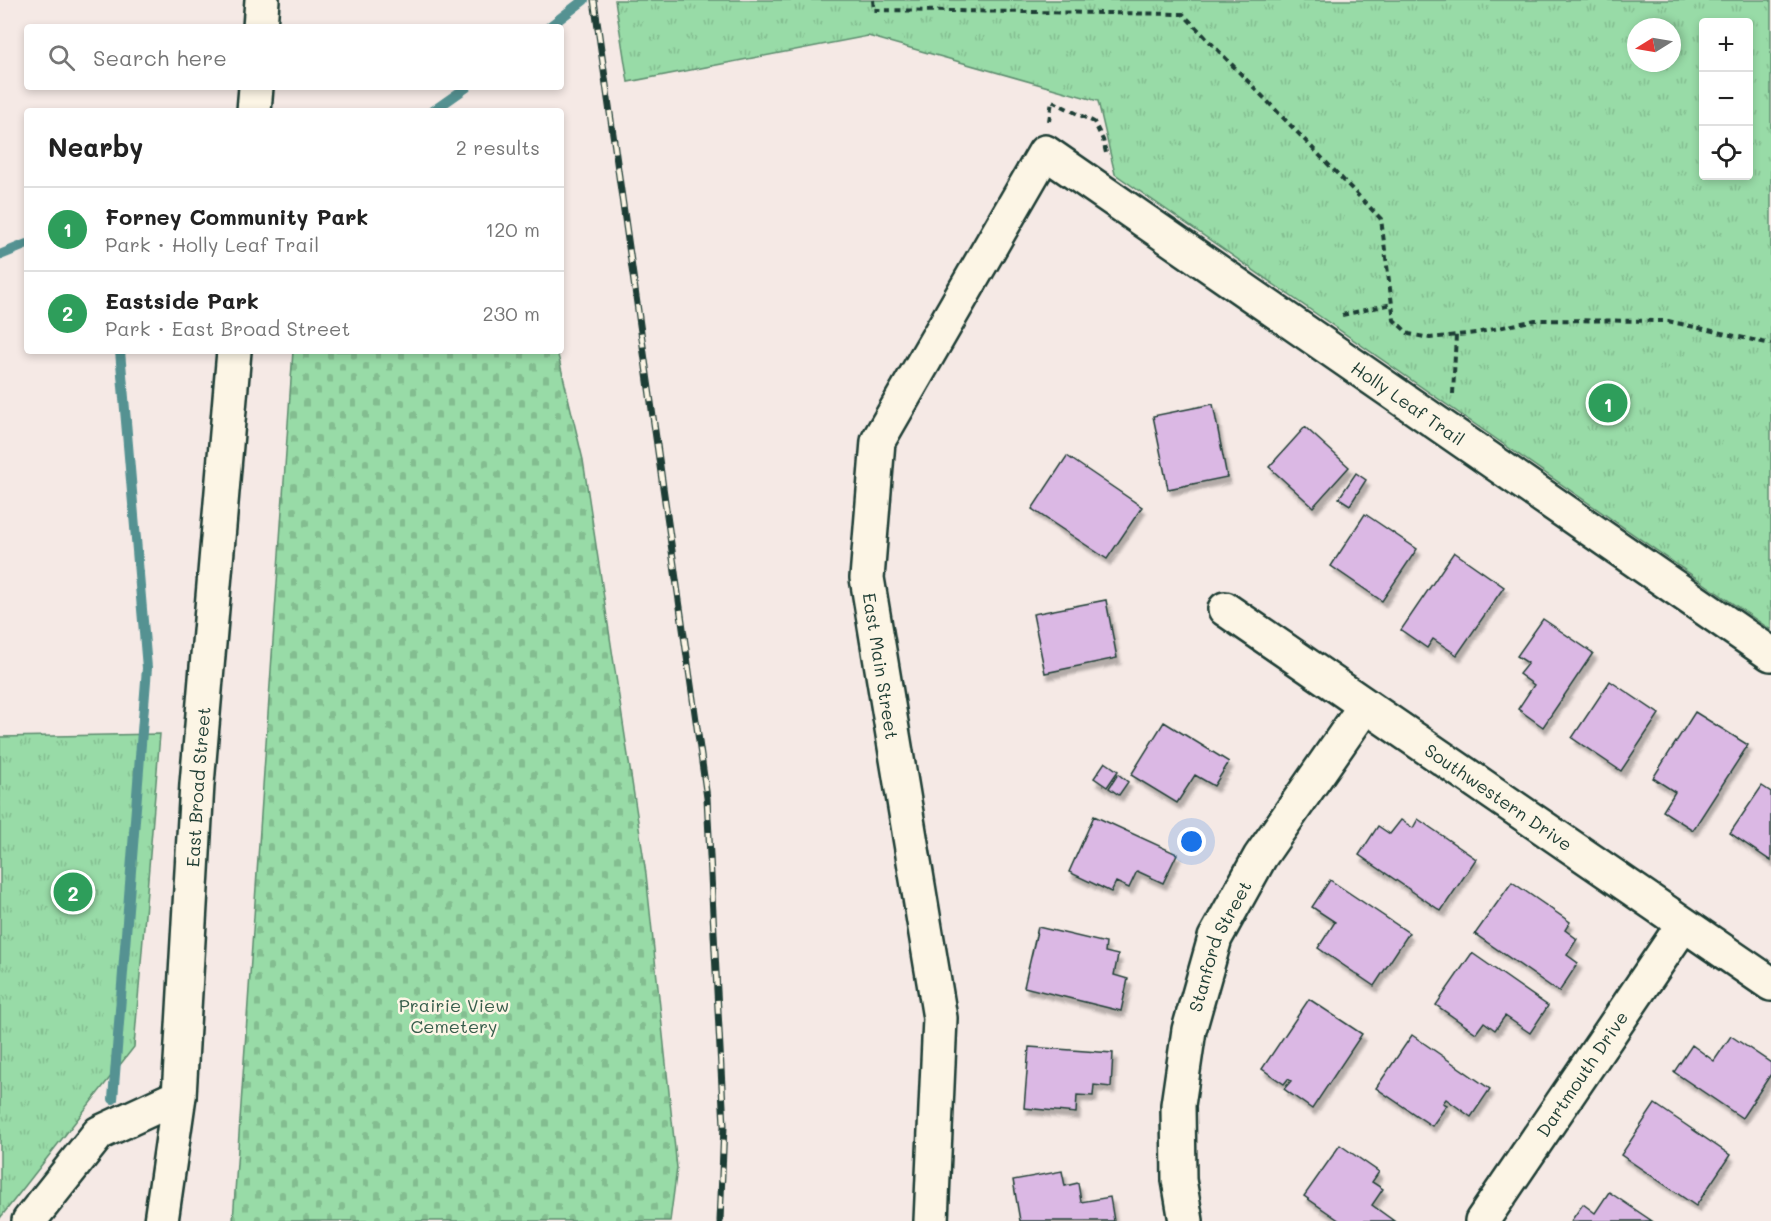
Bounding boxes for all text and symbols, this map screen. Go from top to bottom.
north arrow [1627,18,1681,72]
map controls [1699,18,1753,180]
button: + [1699,18,1753,72]
search box [24,24,564,90]
icon: search [45,41,78,74]
text: Search here [93,43,227,72]
button: − [1699,72,1753,126]
button: locate [1699,126,1753,180]
text: Nearby [48,130,143,164]
text: 2 results [456,134,540,160]
text: Forney Community Park [105,202,368,231]
text: 1 [63,216,72,242]
text: 120 m [485,216,540,242]
text: Park · Holly Leaf Trail [105,231,319,257]
text: Eastside Park [105,286,259,315]
text: 2 [62,300,73,326]
text: 230 m [482,300,540,326]
text: Park · East Broad Street [105,315,350,341]
street label: Holly Leaf Trail [1347,356,1470,451]
pin: 1 [1588,380,1628,426]
street label: East Main Street [858,591,904,741]
street label: East Broad Street [180,706,216,868]
street label: Southwestern Drive [1420,738,1577,856]
your location [1177,827,1206,856]
pin: 2 [54,870,92,914]
street label: Stanford Street [1183,876,1257,1015]
park label: Prairie View Cemetery [399,993,509,1038]
street label: Dartmouth Drive [1531,1006,1633,1141]

